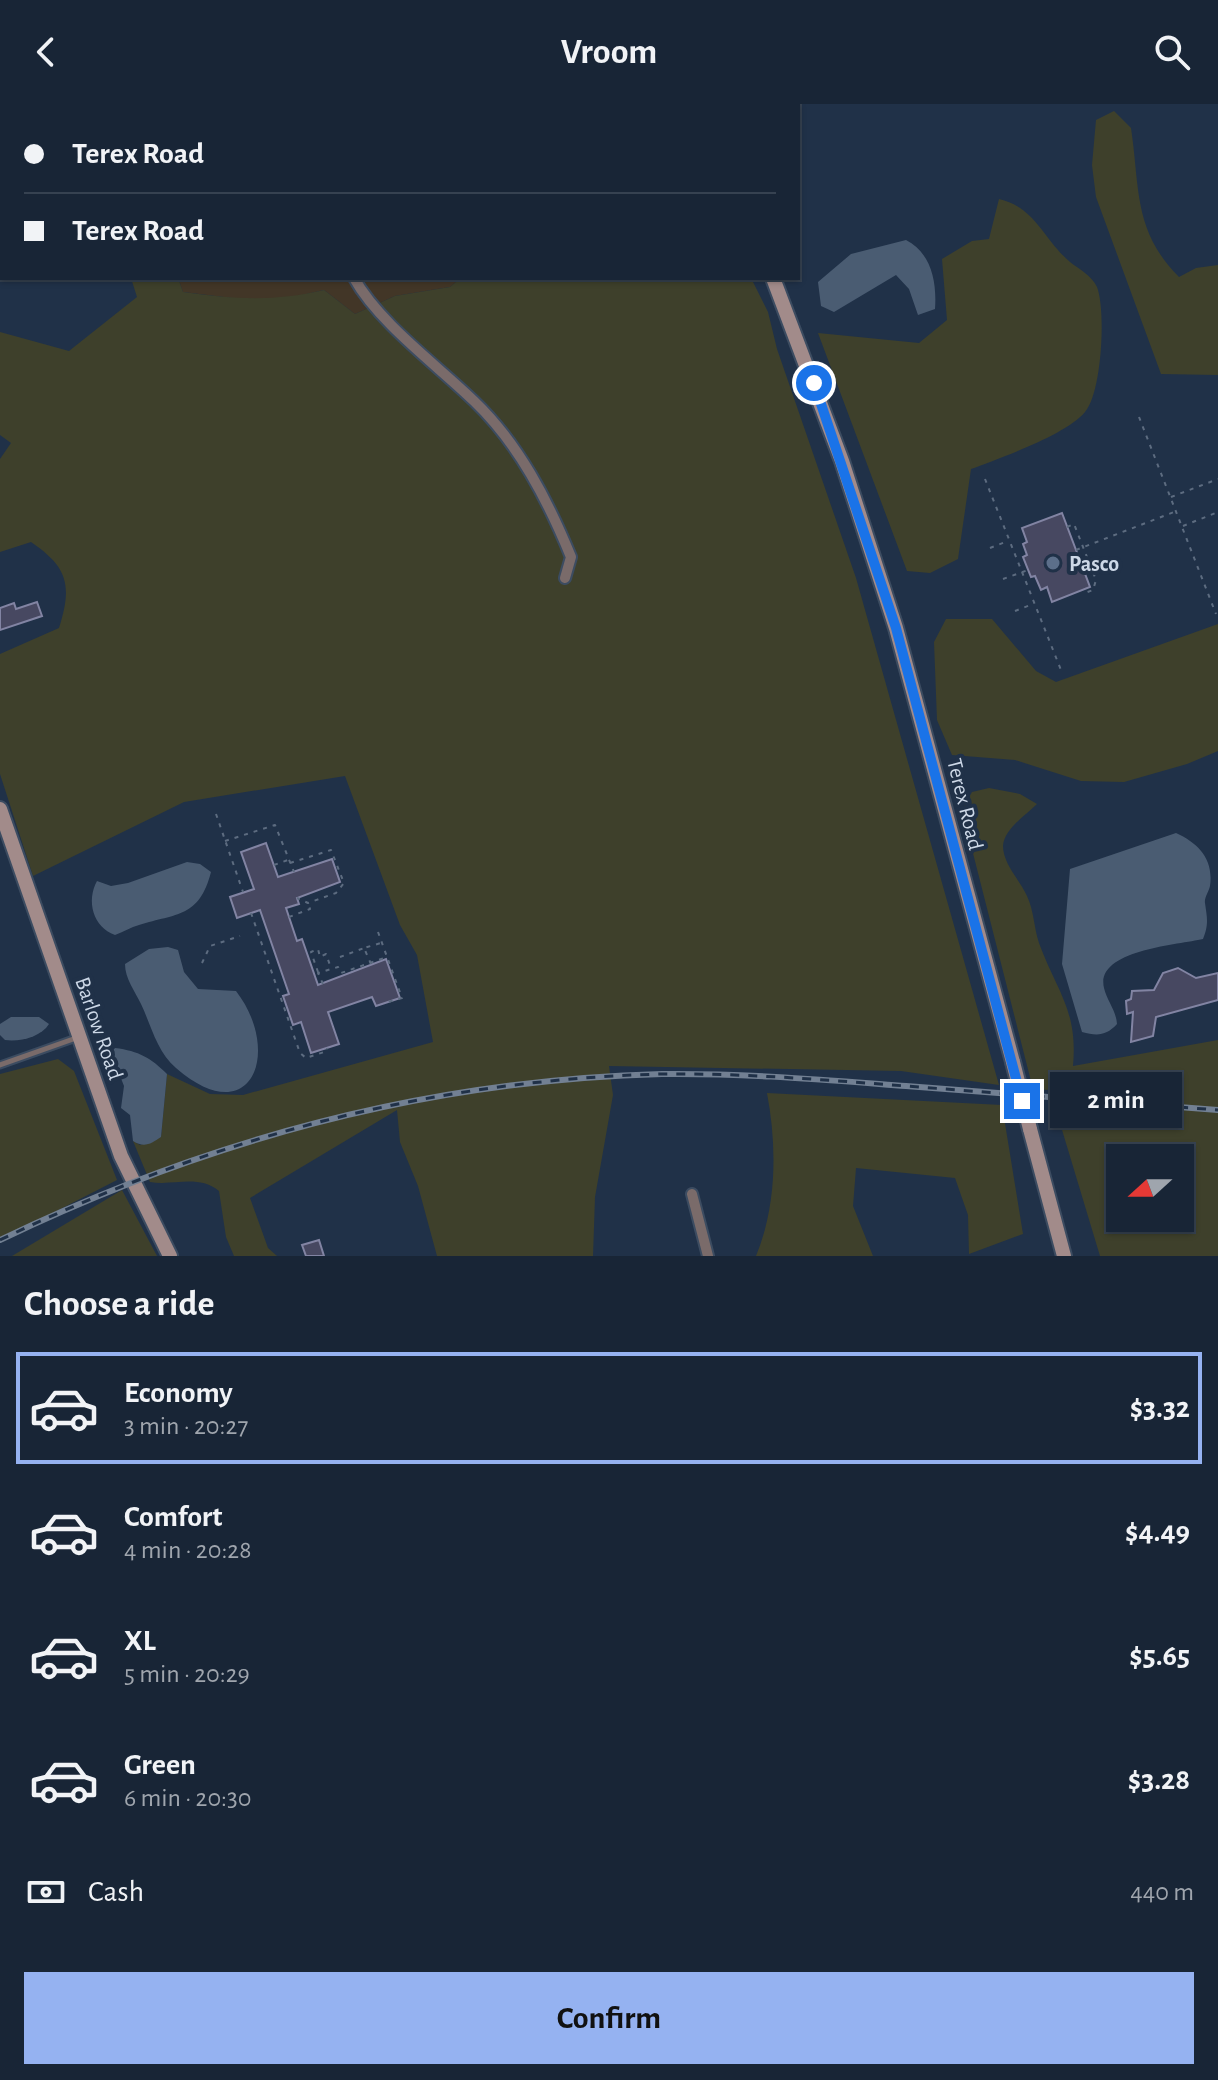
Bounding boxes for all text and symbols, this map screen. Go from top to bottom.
icon: back [24,30,68,74]
icon: search [1150,30,1194,74]
text: Vroom [561,34,657,70]
text: Terex Road [72,139,204,169]
text: Terex Road [72,216,204,246]
route start [796,365,832,401]
place label: Pasco [1069,553,1119,575]
marker: Pasco [1044,554,1062,572]
street label: Terex Road [943,756,987,852]
street label: Barlow Road [71,974,127,1083]
callout: 2 min [1050,1073,1182,1129]
route end [1004,1083,1040,1119]
text: 2 min [1087,1087,1145,1113]
north arrow [1106,1144,1194,1232]
map controls [1106,1144,1194,1232]
text: Choose a ride [24,1286,214,1322]
icon: car [28,1372,100,1444]
text: Economy [124,1378,233,1408]
text: $3.32 [1130,1393,1190,1423]
text: 3 min · 20:27 [124,1413,248,1439]
icon: car [28,1496,100,1568]
text: Comfort [124,1502,223,1532]
text: $4.49 [1125,1517,1190,1547]
text: 4 min · 20:28 [124,1537,252,1563]
icon: car [28,1620,100,1692]
text: XL [124,1626,156,1656]
text: $5.65 [1129,1641,1190,1671]
text: 5 min · 20:29 [124,1661,250,1687]
icon: car [28,1744,100,1816]
text: Green [124,1750,196,1780]
text: $3.28 [1128,1765,1190,1795]
text: 6 min · 20:30 [124,1785,252,1811]
icon: cash [24,1870,68,1914]
text: Cash [88,1877,144,1907]
text: 440 m [1130,1879,1194,1905]
button: Confirm [24,1972,1194,2064]

